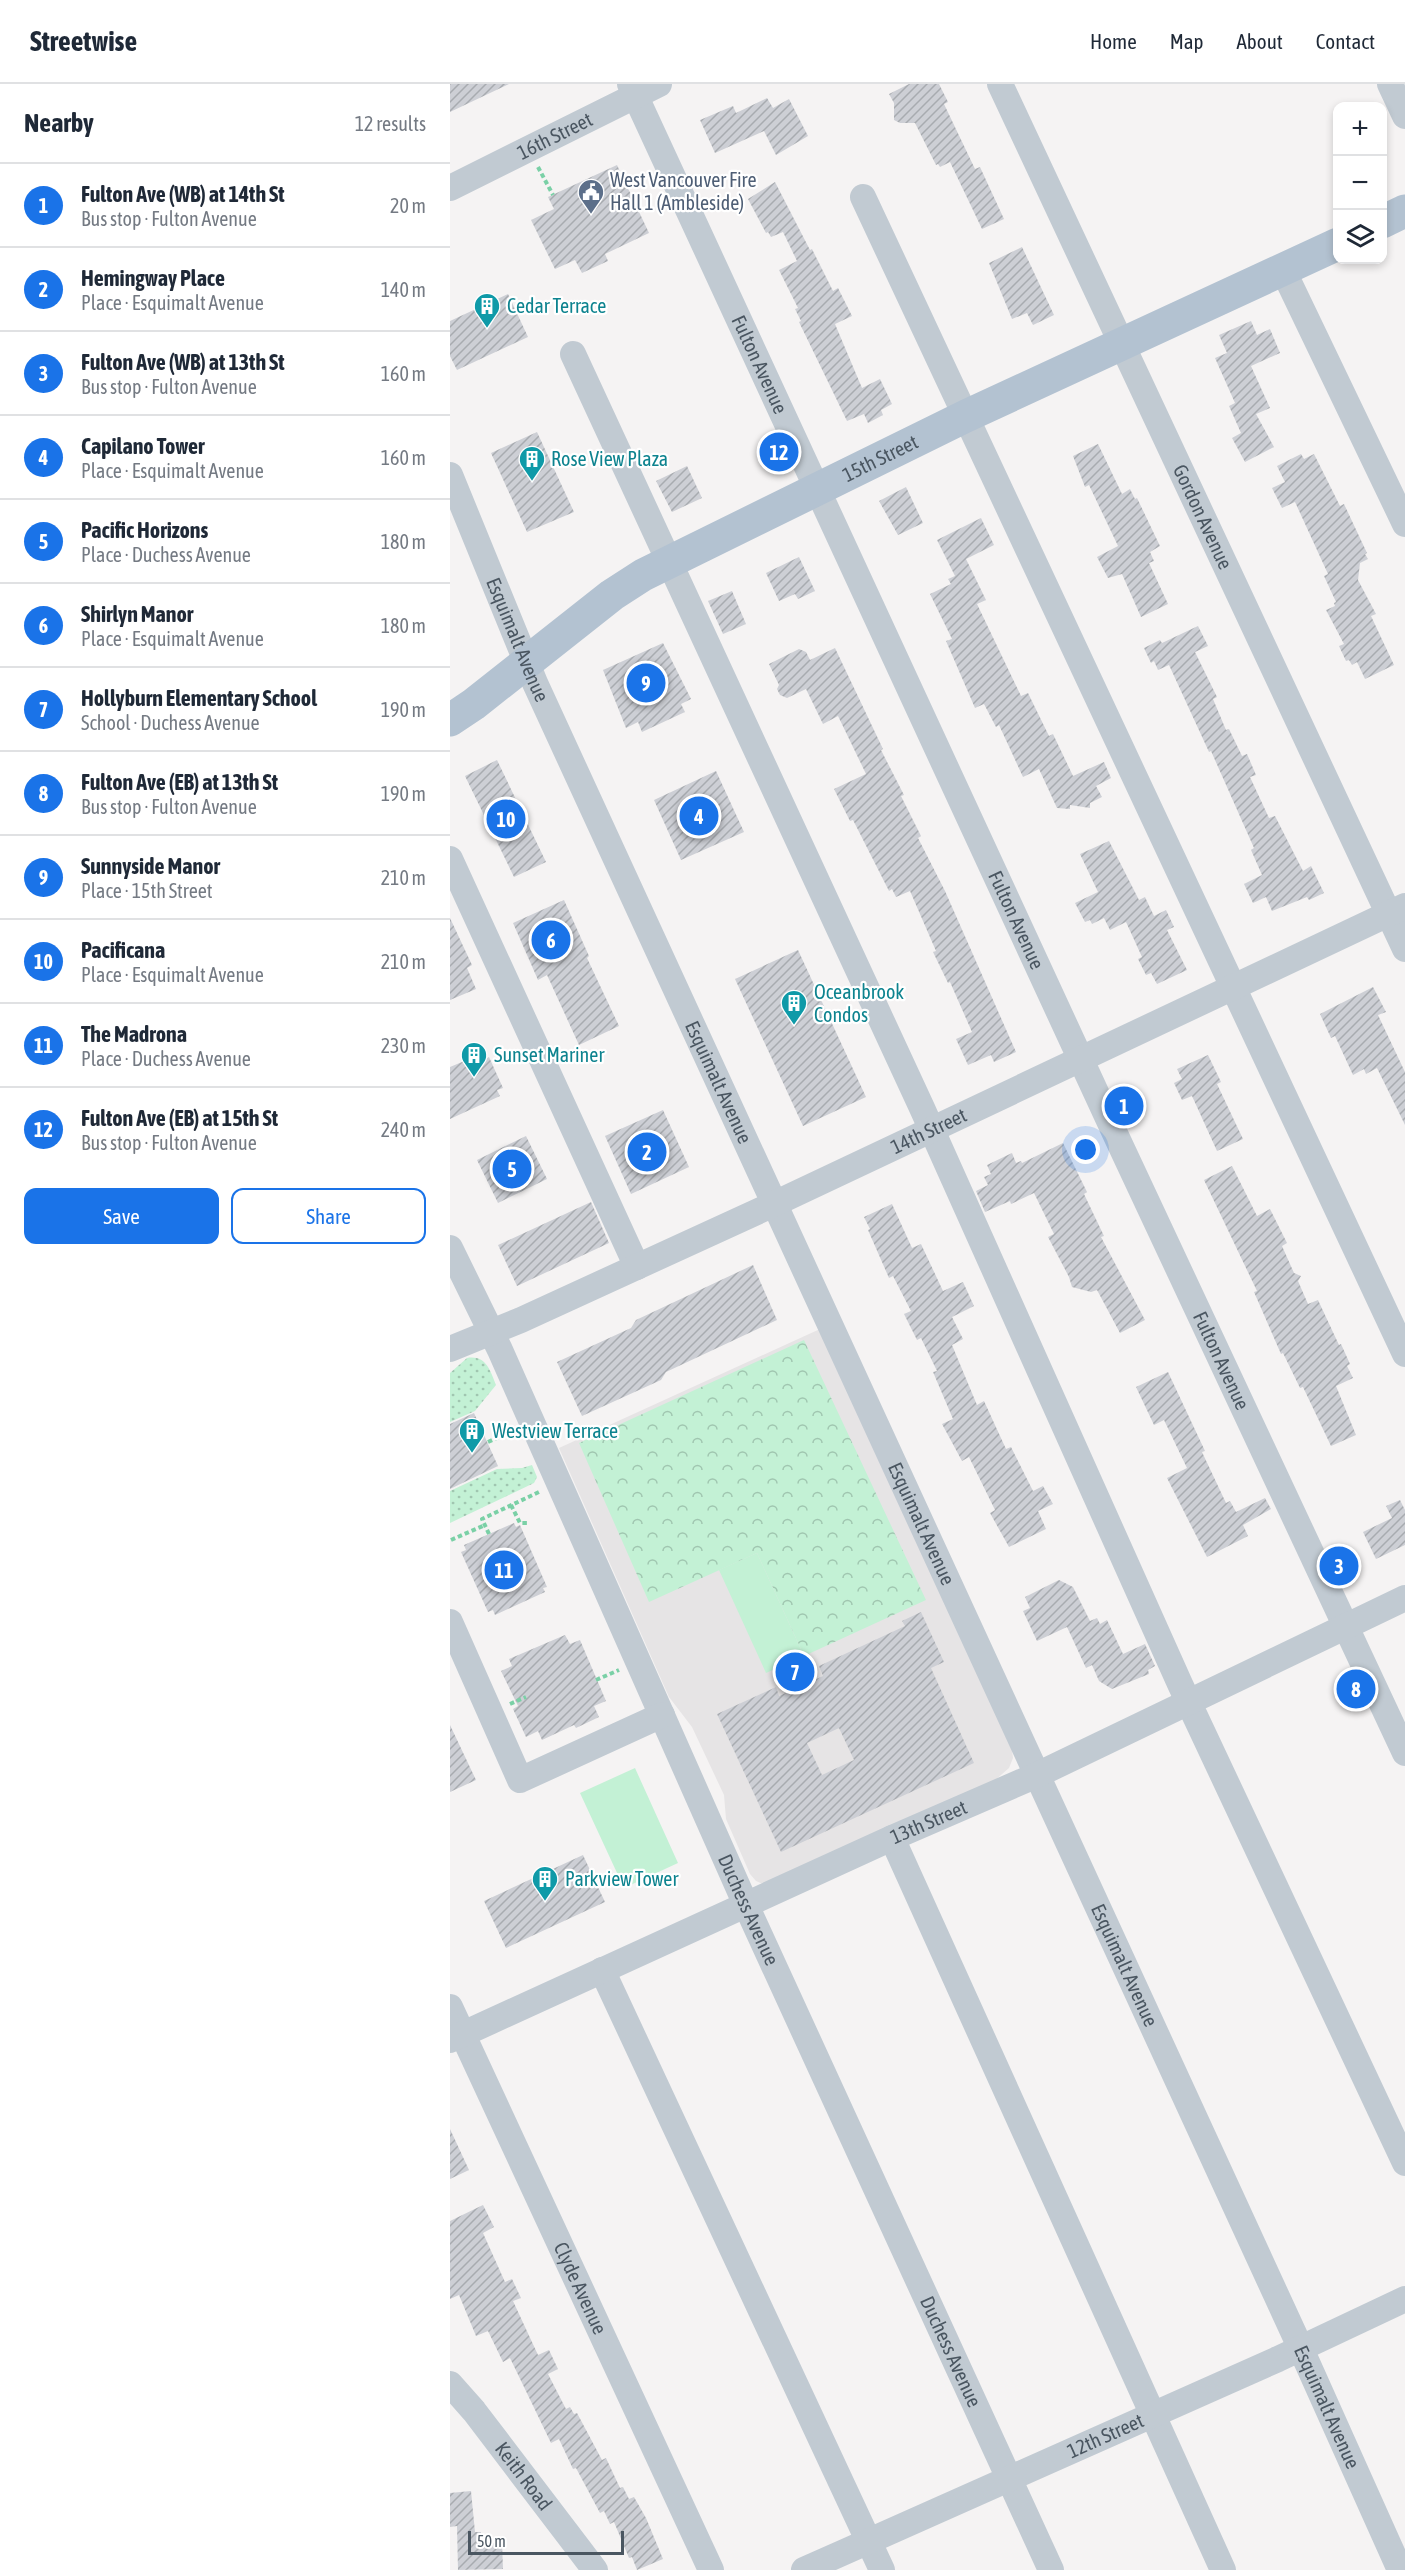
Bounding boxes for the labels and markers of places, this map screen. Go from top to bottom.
place label: West Vancouver Fire Hall 1 (Ambleside) [610,168,757,214]
public building icon: West Vancouver Fire Hall 1 (Ambleside) [576,177,606,215]
building icon: Cedar Terrace [472,291,502,329]
place label: Cedar Terrace [507,294,606,317]
pin: 12 [760,430,798,475]
building icon: Rose View Plaza [517,444,547,482]
place label: Rose View Plaza [551,447,668,470]
pin: 9 [626,660,666,706]
pin: 4 [680,794,718,838]
pin: 10 [486,796,526,842]
pin: 6 [532,918,570,962]
place label: Oceanbrook Condos [814,980,904,1026]
building icon: Oceanbrook Condos [779,988,809,1026]
building icon: Sunset Mariner [459,1040,489,1078]
place label: Sunset Mariner [494,1043,605,1066]
pin: 1 [1104,1084,1144,1128]
pin: 2 [628,1130,666,1174]
pin: 5 [492,1146,532,1192]
building icon: Westview Terrace [457,1416,487,1454]
place label: Westview Terrace [492,1419,618,1442]
pin: 3 [1320,1544,1358,1588]
pin: 11 [484,1548,524,1592]
pin: 7 [776,1650,814,1694]
pin: 8 [1336,1666,1376,1712]
building icon: Parkview Tower [530,1864,560,1902]
place label: Parkview Tower [565,1867,679,1890]

